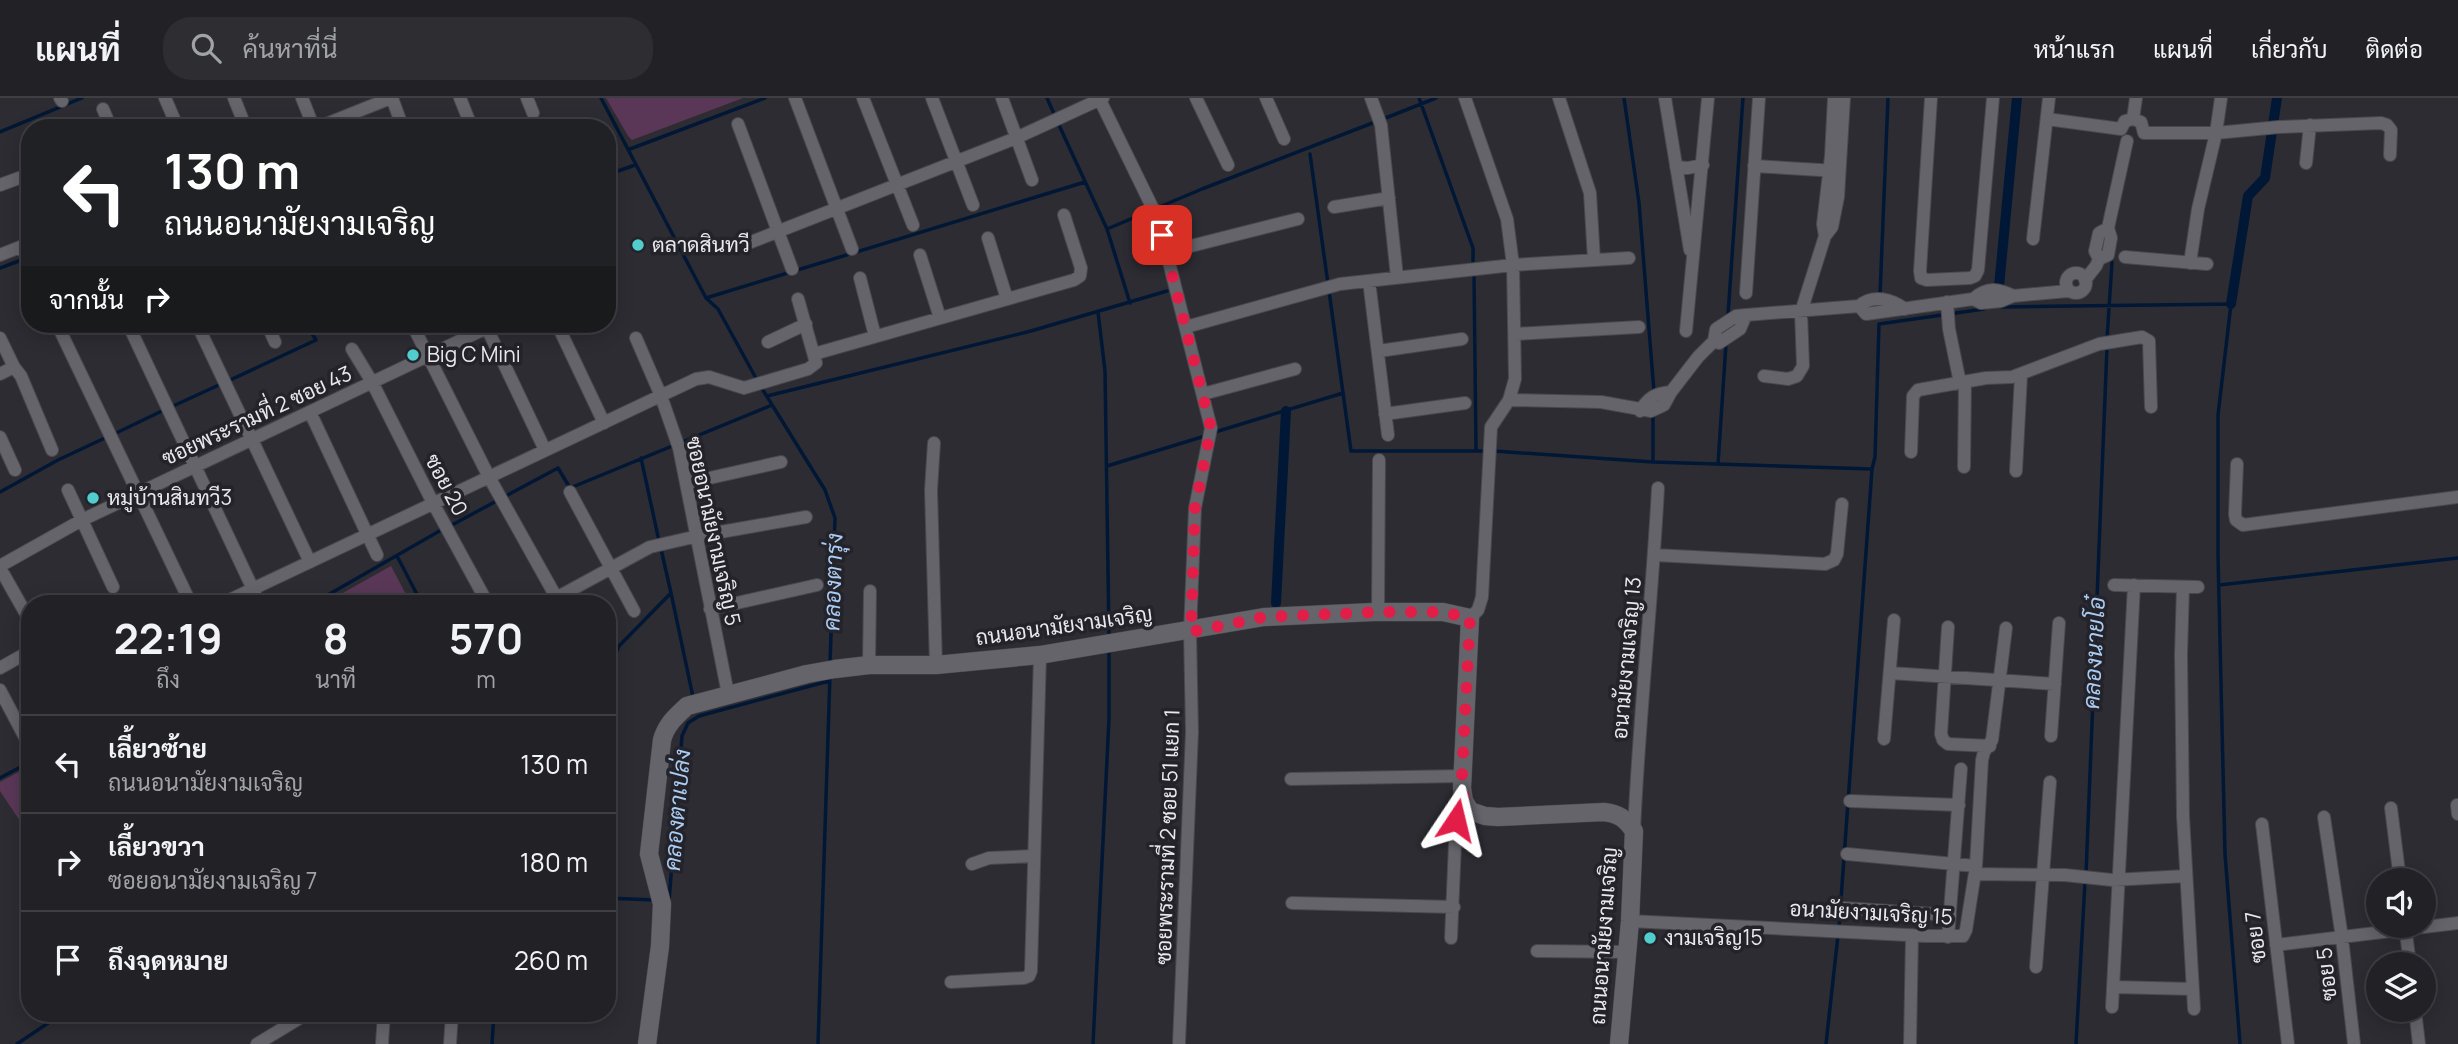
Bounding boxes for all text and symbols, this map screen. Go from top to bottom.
search box [163,17,653,80]
text: แผนที่ [35,26,121,71]
icon: search [187,29,225,67]
text: ค้นหาที่นี่ [243,30,338,66]
text: หน้าแรก [2034,32,2115,65]
text: แผนที่ [2153,32,2213,65]
text: เกี่ยวกับ [2251,32,2328,65]
text: ติดต่อ [2366,32,2423,65]
text: 130 m [164,137,300,204]
icon: left [49,147,140,238]
text: ถนนอนามัยงามเจริญ [164,201,435,245]
pin [1132,205,1192,265]
icon: arrive [1143,216,1181,254]
place label: ตลาดสินทวี [652,230,750,258]
marker: ตลาดสินทวี [630,237,646,253]
icon: right [138,280,176,318]
text: จากนั้น [49,281,124,317]
place label: Big C Mini [427,340,521,368]
marker: Big C Mini [405,347,421,363]
street label: ซอยพระรามที่ 2 ซอย 43 [155,354,356,471]
street label: ซอยอนามัยงามเจริญ 5 [680,434,748,628]
street label: ซอย 20 [419,449,475,520]
place label: หมู่บ้านสินทวี3 [107,483,232,513]
marker: หมู่บ้านสินทวี3 [85,490,101,506]
water label: คลองตารุ่ง [814,533,851,631]
street label: อนามัยงามเจริญ 13 [1605,575,1647,740]
water label: คลองนายโอ๋ [2074,593,2112,710]
street label: ถนนอนามัยงามเจริญ [974,599,1154,651]
text: 22:19 [114,609,223,667]
text: 8 [323,609,348,667]
text: 570 [449,609,523,667]
text: ถึง [156,663,180,695]
text: นาที [315,663,356,695]
text: m [476,663,496,695]
street label: ซอยพระรามที่ 2 ซอย 51 แยก 1 [1144,708,1185,965]
text: เลี้ยวซ้าย [108,730,207,766]
icon: left [49,745,87,783]
text: 130 m [520,746,588,782]
water label: คลองตาเปล่ง [655,748,697,872]
text: ถนนอนามัยงามเจริญ [108,766,303,798]
position arrow [1419,783,1493,857]
text: เลี้ยวขวา [108,828,205,864]
icon: right [49,843,87,881]
text: 180 m [520,844,588,880]
street label: ถนนอนามัยงามเจริญ [1583,846,1623,1026]
text: ซอยอนามัยงามเจริญ 7 [108,864,317,896]
map controls [2366,868,2436,1022]
button: sound [2366,868,2436,938]
street label: อนามัยงามเจริญ 15 [1789,894,1954,930]
street label: ซอย 7 [2238,910,2272,965]
place label: งามเจริญ15 [1664,923,1763,951]
marker: งามเจริญ15 [1642,930,1658,946]
icon: arrive [49,941,87,979]
text: ถึงจุดหมาย [108,942,229,978]
text: 260 m [514,942,588,978]
street label: ซอย 5 [2309,946,2343,1002]
button: layers [2366,952,2436,1022]

